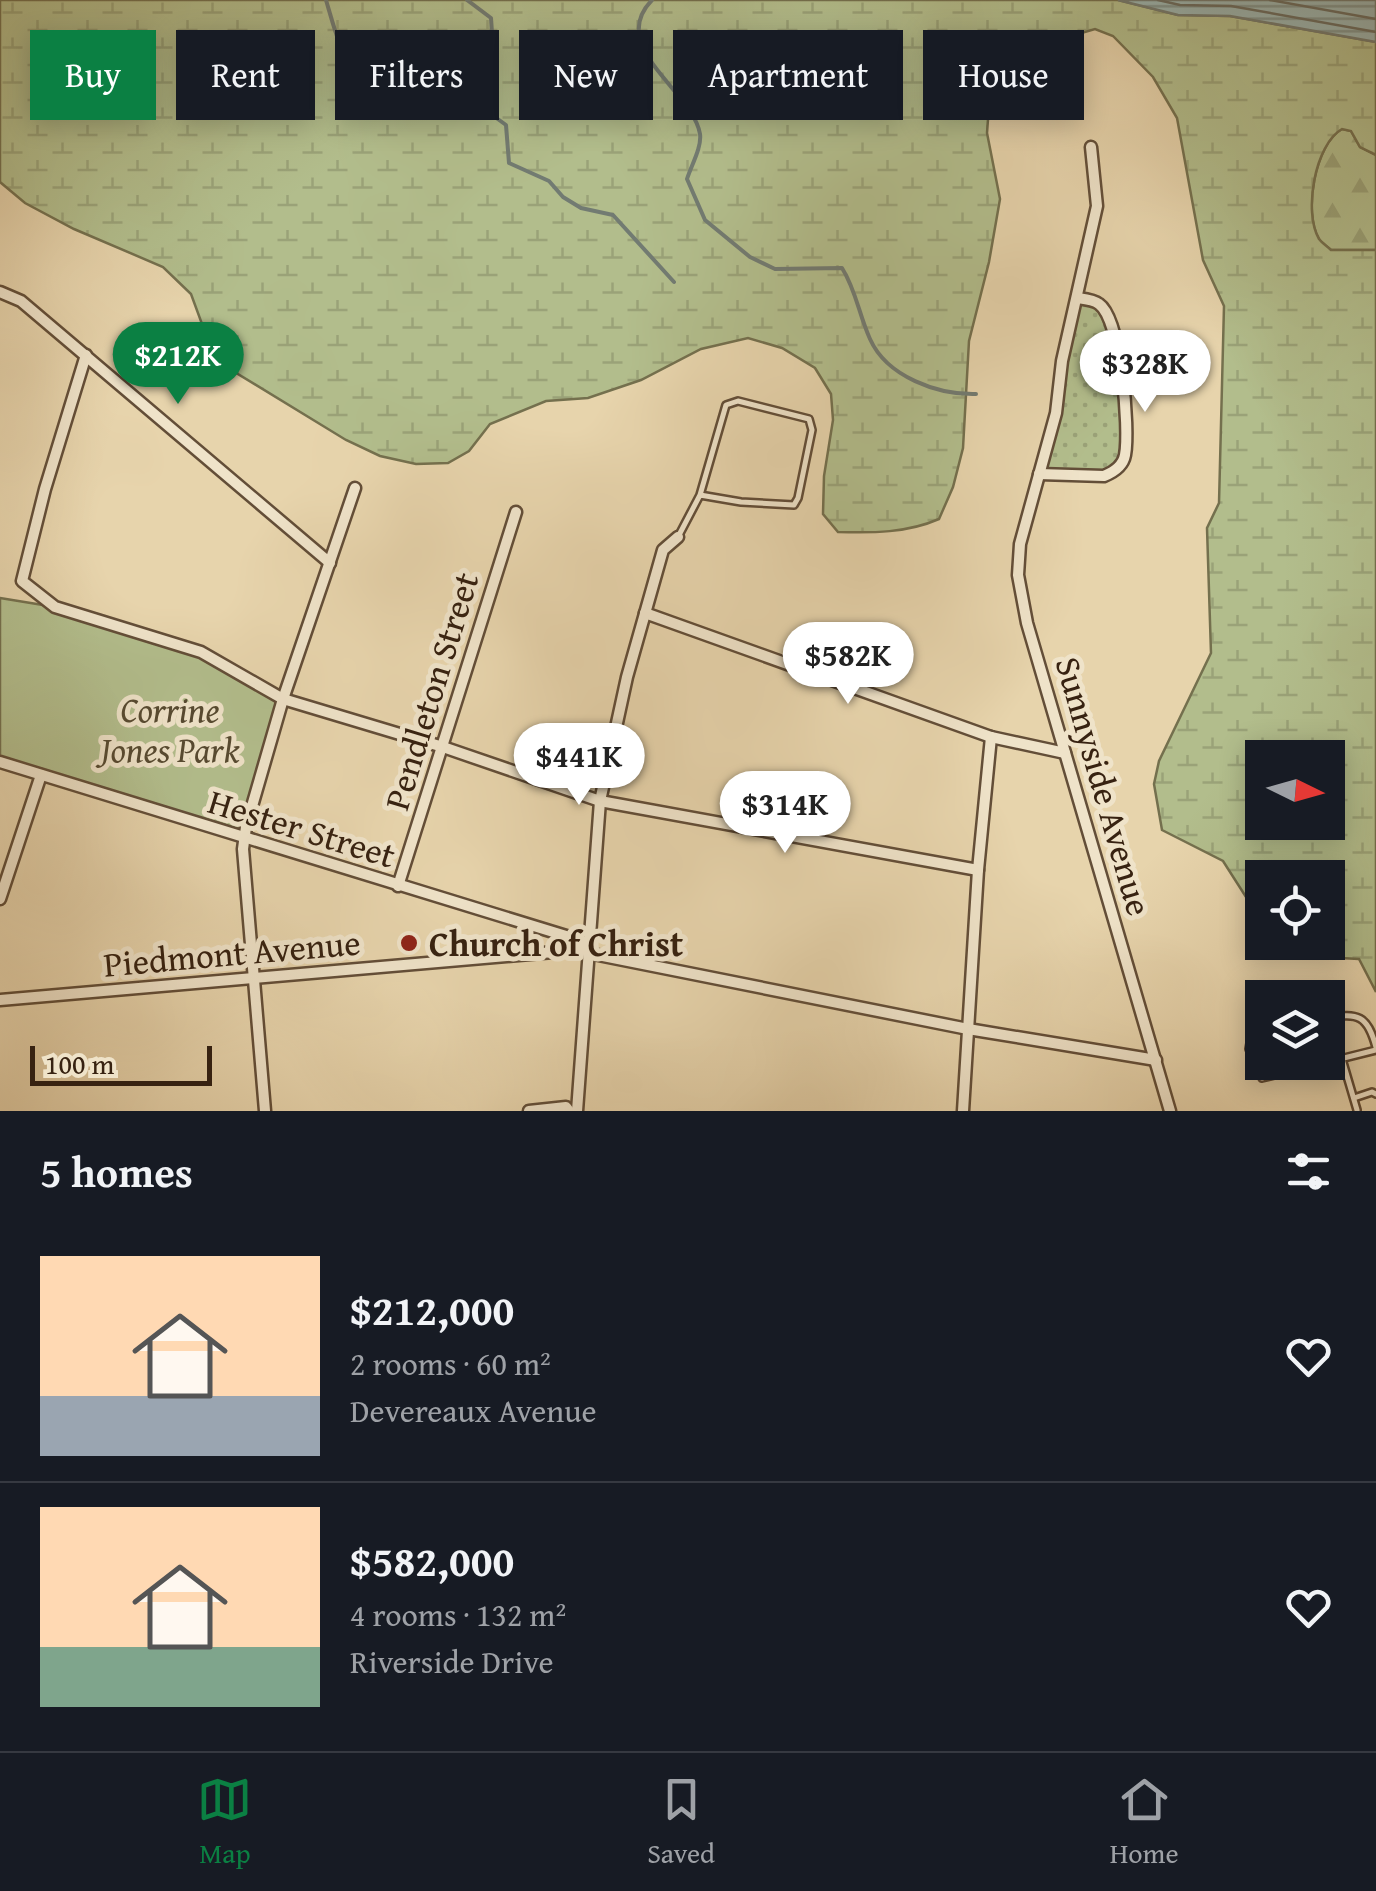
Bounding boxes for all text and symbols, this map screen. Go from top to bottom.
chip: Buy [30,30,156,120]
chip: Rent [176,30,315,120]
chip: Filters [335,30,499,120]
chip: New [519,30,653,120]
chip: Apartment [673,30,903,120]
chip: House [923,30,1084,120]
pin: $212K [108,322,248,407]
pin: $328K [1075,330,1215,415]
text: $212K [135,331,221,378]
text: $328K [1102,339,1188,386]
street label: Pendleton Street [371,566,491,816]
pin: $582K [778,622,918,707]
text: $582K [805,631,891,678]
street label: Sunnyside Avenue [1043,651,1165,921]
park label: Corrine Jones Park [96,684,240,775]
pin: $441K [509,723,649,808]
text: $441K [536,732,622,779]
north arrow [1245,740,1345,840]
map controls [1245,740,1345,1080]
pin: $314K [715,771,855,856]
street label: Hester Street [202,775,402,881]
text: $314K [742,780,828,827]
button: locate [1245,860,1345,960]
street label: Piedmont Avenue [102,916,362,990]
place label: Church of Christ [429,918,683,969]
marker: Church of Christ [398,932,420,954]
button: layers [1245,980,1345,1080]
scale bar [30,1041,212,1086]
text: 100 m [45,1043,114,1084]
text: 5 homes [40,1141,193,1202]
icon: filters [1281,1144,1336,1199]
text: $212,000 [350,1279,514,1340]
icon: home [120,1296,240,1416]
icon: heart [1281,1329,1336,1384]
text: 2 rooms · 60 m² [350,1340,551,1387]
text: Devereaux Avenue [350,1387,596,1434]
text: $582,000 [350,1530,514,1591]
icon: home [120,1547,240,1667]
icon: heart [1281,1580,1336,1635]
text: 4 rooms · 132 m² [350,1591,566,1638]
text: Riverside Drive [350,1638,553,1685]
tab: Map [197,1772,252,1873]
tab: Saved [647,1772,715,1873]
tab: Home [1110,1772,1179,1873]

